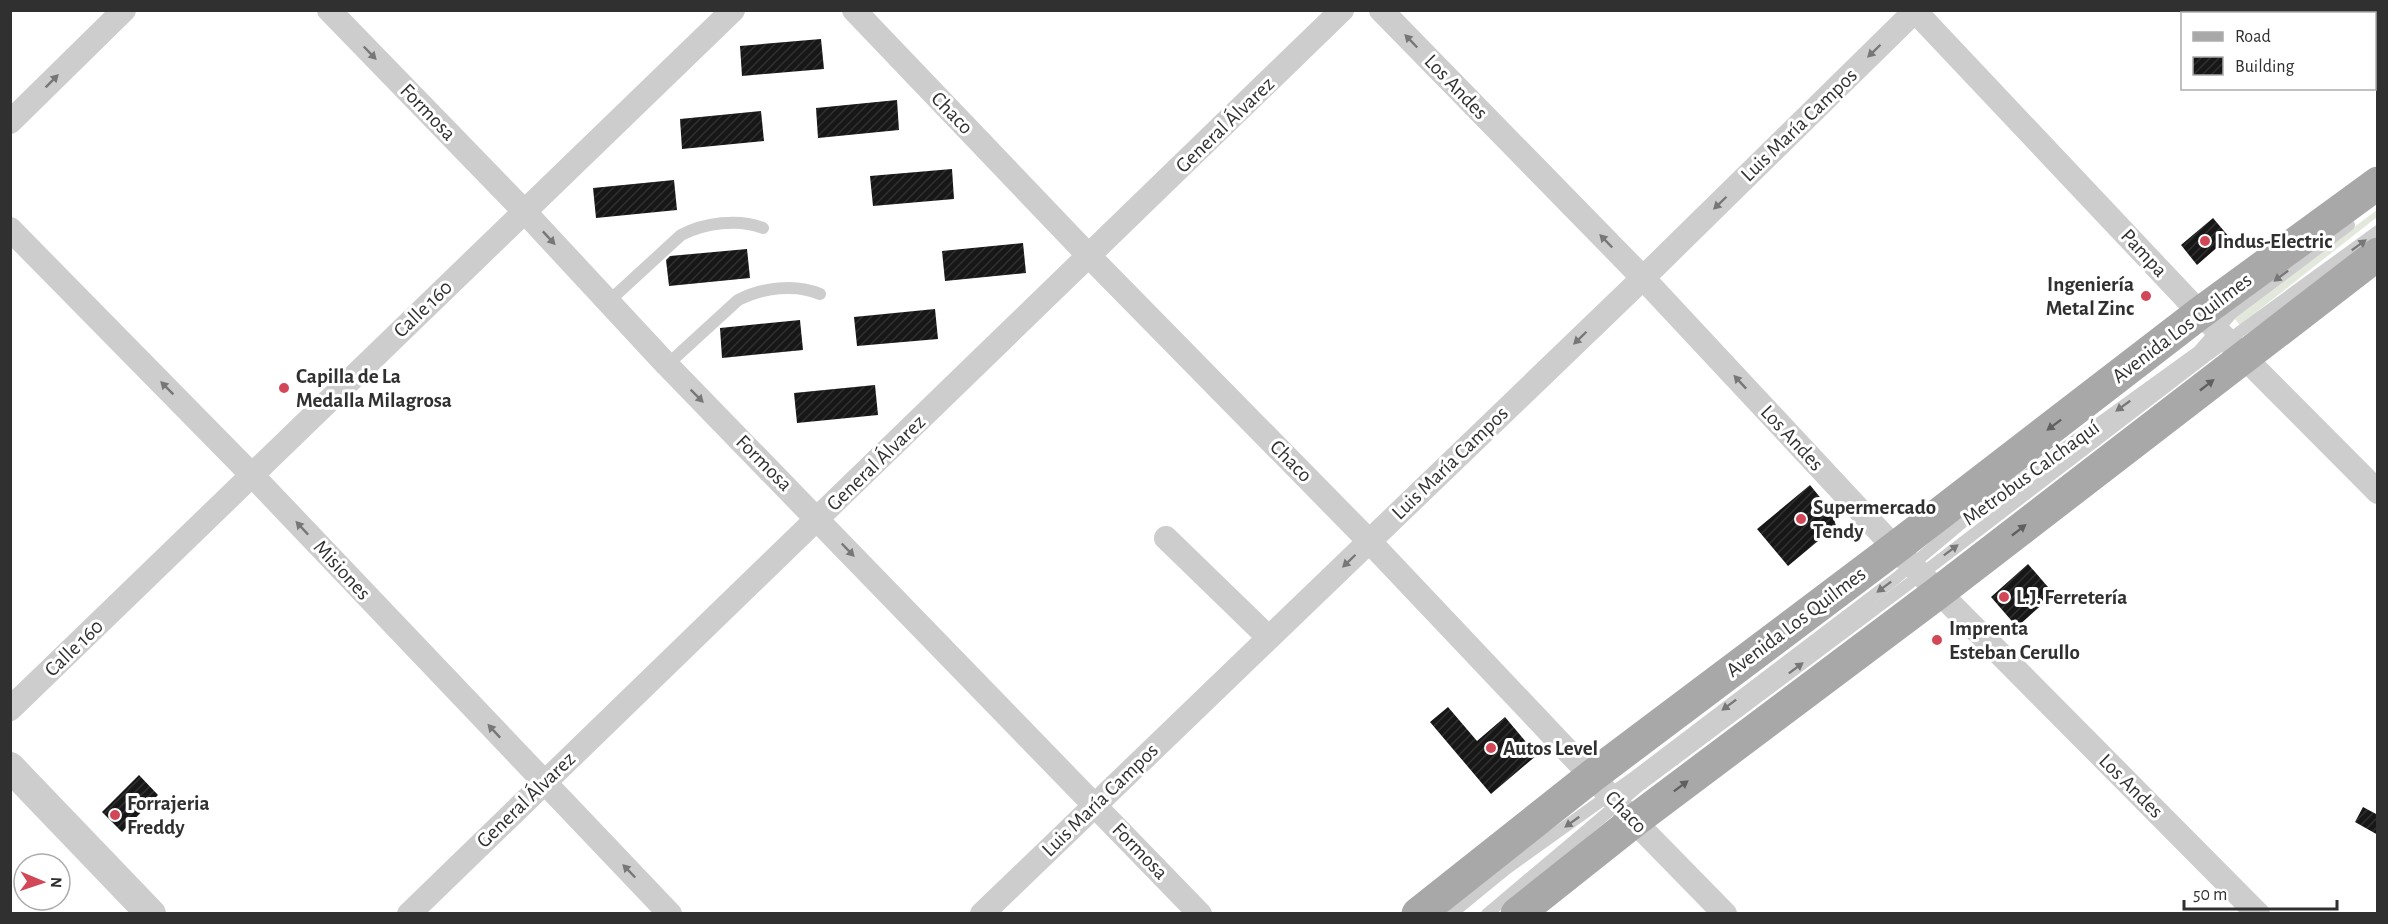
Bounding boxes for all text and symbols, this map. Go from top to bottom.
legend [2181,12,2376,90]
text: Road [2235,28,2271,46]
one-way arrow [1404,34,1418,49]
one-way arrow [1868,44,1882,58]
one-way arrow [363,45,377,60]
street label: Los Andes [1420,51,1492,123]
text: Building [2235,58,2295,76]
street label: Luis María Campos [1737,64,1861,186]
street label: General Álvarez [1170,72,1278,177]
one-way arrow [45,74,60,88]
street label: Formosa [396,80,460,145]
street label: Chaco [927,88,977,138]
one-way arrow [1713,195,1727,209]
street label: Pampa [2117,225,2171,281]
one-way arrow [542,231,556,246]
place label: Indus-Electric [2217,231,2332,252]
one-way arrow [1600,234,1614,248]
marker: Indus-Electric [2198,234,2212,248]
one-way arrow [2352,239,2367,251]
street label: Avenida Los Quilmes [2108,269,2256,387]
one-way arrow [2273,270,2289,282]
place label: Ingeniería Metal Zinc [2046,274,2134,319]
street label: Calle 160 [390,276,456,342]
marker: Ingeniería Metal Zinc [2139,289,2153,303]
one-way arrow [1573,331,1587,345]
place label: Capilla de La Medalla Milagrosa [296,366,452,411]
one-way arrow [1733,375,1747,390]
one-way arrow [2199,380,2214,392]
one-way arrow [159,381,174,395]
marker: Capilla de La Medalla Milagrosa [277,381,291,395]
one-way arrow [690,388,704,403]
one-way arrow [2115,400,2131,412]
street label: Los Andes [1757,401,1827,475]
street label: Luis María Campos [1388,402,1512,524]
street label: General Álvarez [821,410,929,515]
street label: Metrobus Calchaquí [1959,416,2104,530]
one-way arrow [2046,419,2061,431]
street label: Formosa [732,431,796,495]
street label: Chaco [1266,436,1316,486]
place label: Supermercado Tendy [1813,497,1936,542]
marker: Supermercado Tendy [1794,512,1808,526]
one-way arrow [296,521,309,536]
one-way arrow [2011,524,2027,537]
street label: Misiones [309,536,375,604]
one-way arrow [841,542,855,556]
one-way arrow [1943,544,1959,557]
one-way arrow [1341,554,1356,568]
street label: Avenida Los Quilmes [1722,563,1870,681]
one-way arrow [1876,581,1891,593]
place label: L.J. Ferretería [2016,587,2127,608]
marker: L.J. Ferretería [1997,590,2011,604]
street label: Calle 160 [41,615,107,681]
place label: Imprenta Esteban Cerullo [1949,618,2080,663]
marker: Imprenta Esteban Cerullo [1930,633,1944,647]
one-way arrow [1787,662,1803,674]
one-way arrow [1721,699,1736,711]
one-way arrow [487,723,501,738]
place label: Autos Level [1503,738,1598,759]
street label: Luis María Campos [1038,739,1162,861]
marker: Autos Level [1484,741,1498,755]
street label: General Álvarez [471,747,579,852]
street label: Los Andes [2095,750,2167,822]
one-way arrow [1672,780,1688,792]
street label: Chaco [1601,787,1651,837]
place label: Forrajeria Freddy [127,793,210,838]
marker: Forrajeria Freddy [108,808,122,822]
one-way arrow [1565,815,1580,827]
street label: Formosa [1108,819,1172,884]
north arrow [12,852,72,912]
one-way arrow [622,864,636,879]
scale bar [2184,873,2337,911]
text: N [48,877,64,888]
text: 50 m [2193,886,2227,904]

